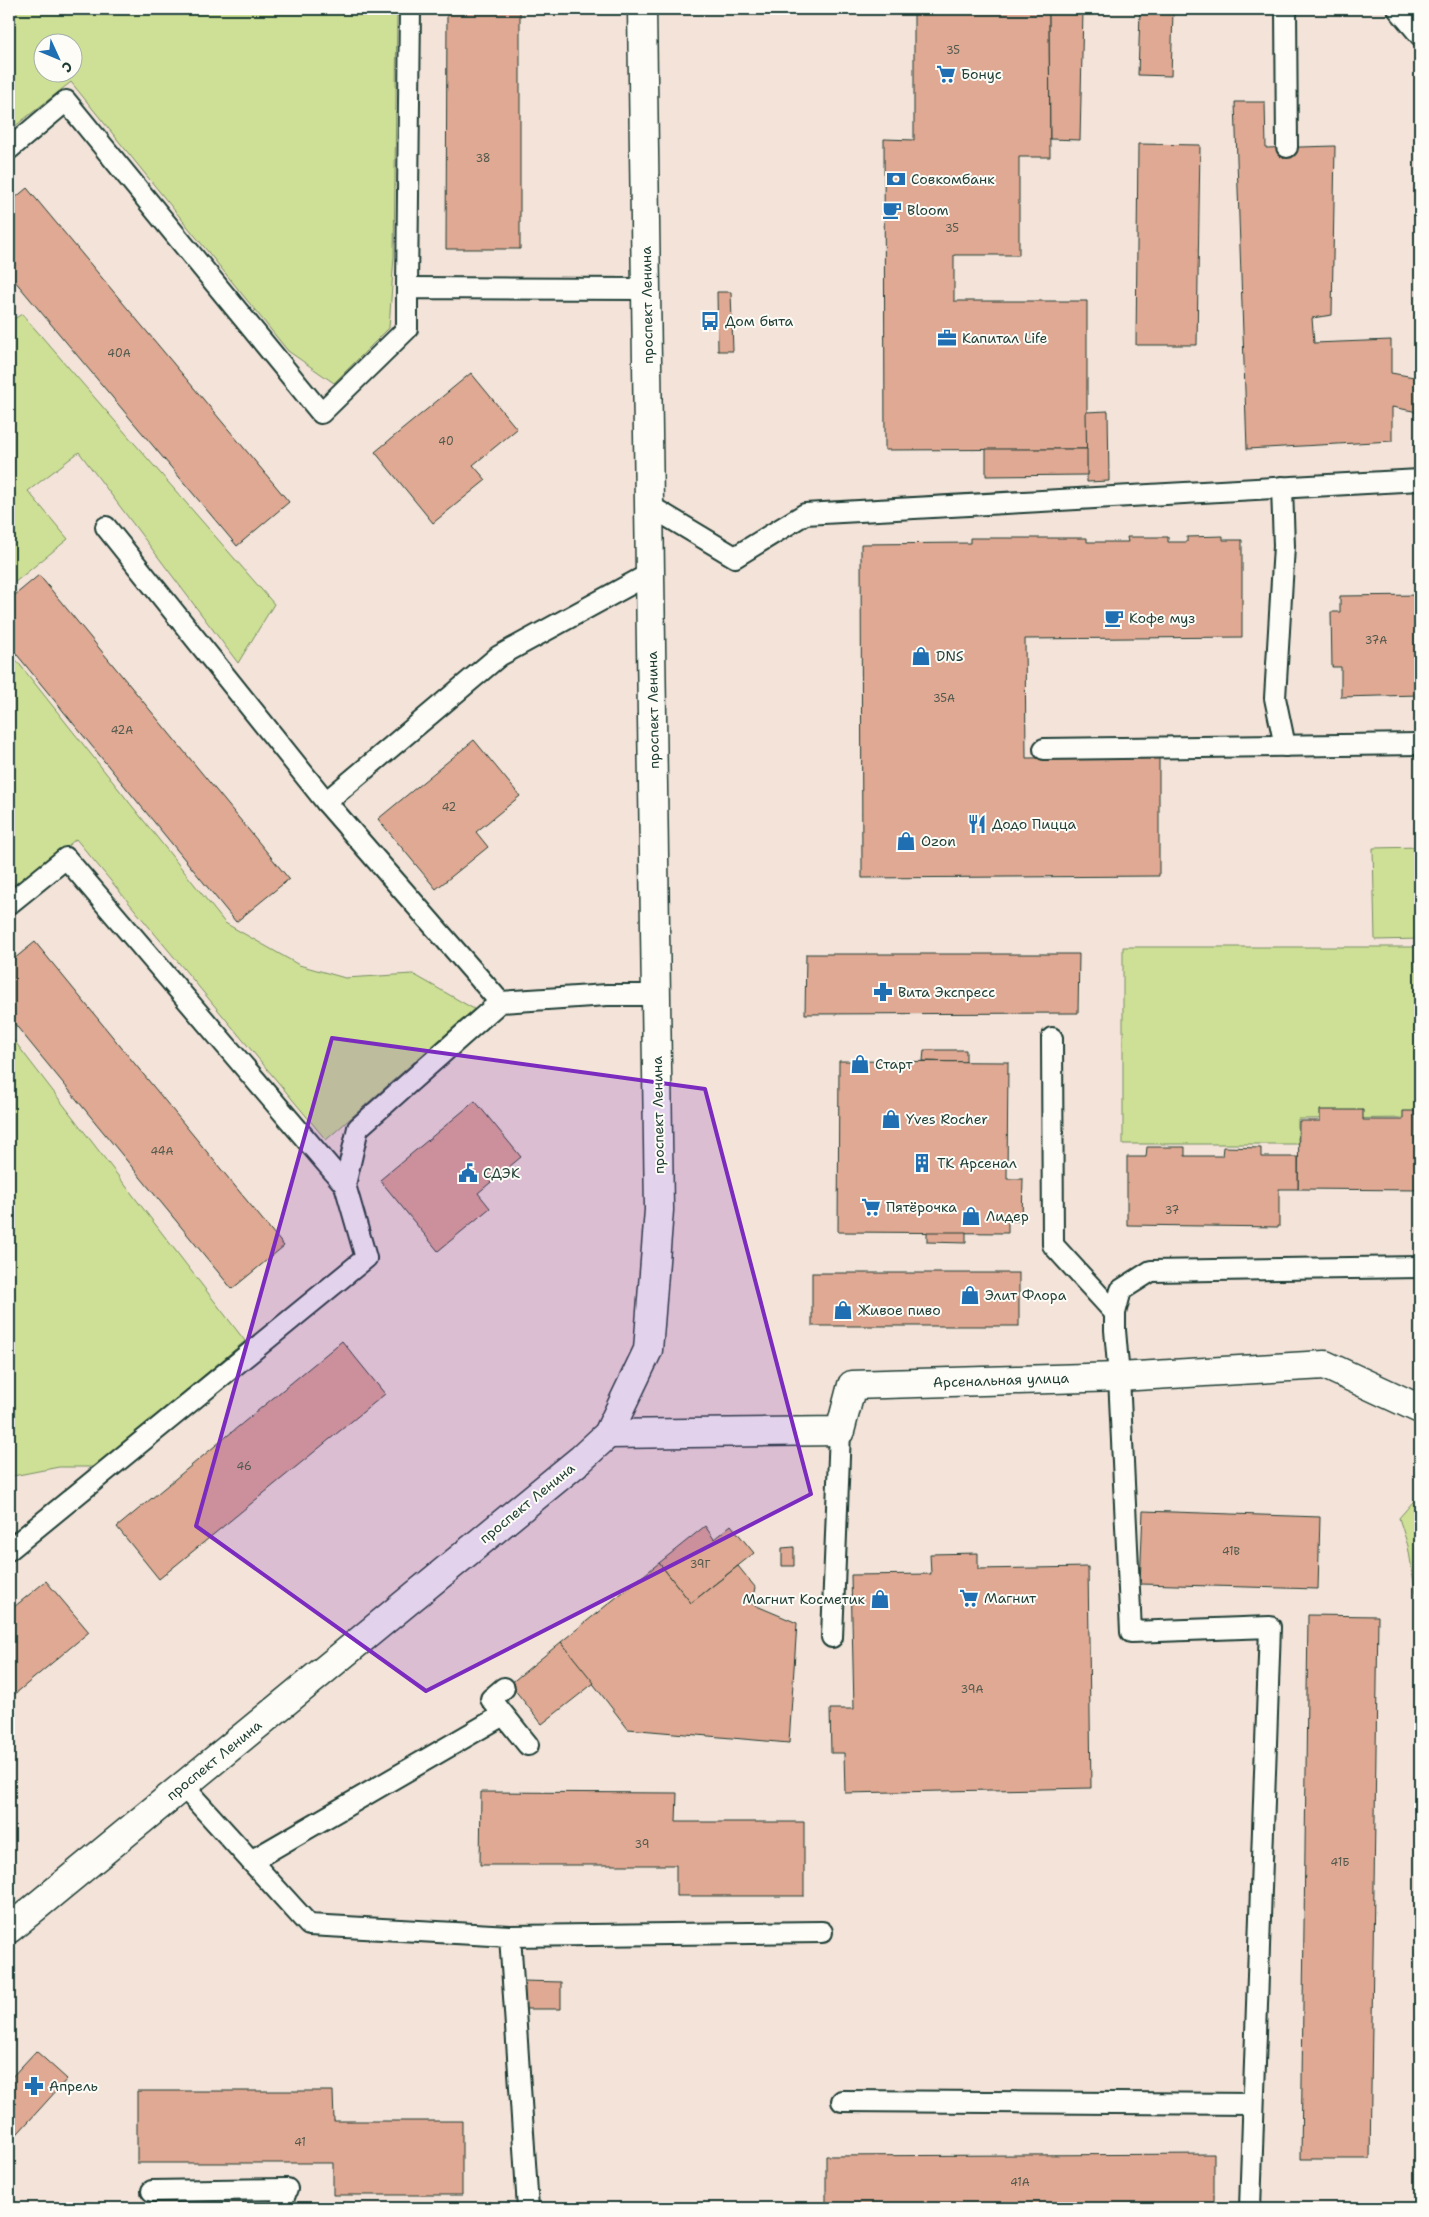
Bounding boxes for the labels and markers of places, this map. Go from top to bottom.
supermarket icon: Бонус [935,63,957,85]
place label: Бонус [961,65,1002,83]
bank icon: Совкомбанк [885,168,907,190]
place label: Совкомбанк [911,170,995,188]
cafe icon: Bloom [881,199,903,221]
place label: Bloom [907,201,949,219]
bus stop icon: Дом быта [699,310,721,332]
place label: Дом быта [725,312,794,330]
office icon: Капитал Life [936,327,958,349]
place label: Капитал Life [962,329,1048,347]
cafe icon: Кофе муз [1103,607,1125,629]
place label: Кофе муз [1129,609,1195,627]
shop icon: DNS [910,645,932,667]
place label: DNS [936,647,964,665]
restaurant icon: Додо Пицца [966,813,988,835]
place label: Додо Пицца [992,815,1077,833]
shop icon: Ozon [895,830,917,852]
place label: Ozon [921,832,956,850]
pharmacy icon: Вита Экспресс [872,981,894,1003]
place label: Вита Экспресс [898,983,995,1001]
shop icon: Старт [849,1053,871,1075]
place label: Старт [875,1055,914,1073]
shop icon: Yves Rocher [880,1108,902,1130]
place label: Yves Rocher [906,1110,988,1128]
building icon: ТК Арсенал [911,1152,933,1174]
place label: ТК Арсенал [937,1154,1017,1172]
public building icon: СДЭК [457,1162,479,1184]
place label: СДЭК [483,1164,520,1182]
supermarket icon: Пятёрочка [860,1196,882,1218]
place label: Пятёрочка [886,1198,957,1216]
shop icon: Лидер [960,1205,982,1227]
place label: Лидер [986,1207,1029,1225]
shop icon: Элит Флора [959,1284,981,1306]
place label: Элит Флора [985,1286,1067,1304]
shop icon: Живое пиво [832,1299,854,1321]
place label: Живое пиво [858,1301,941,1319]
supermarket icon: Магнит [958,1587,980,1609]
shop icon: Магнит Косметик [869,1588,891,1610]
place label: Магнит [984,1589,1037,1607]
place label: Магнит Косметик [742,1590,866,1608]
pharmacy icon: Апрель [23,2075,45,2097]
place label: Апрель [49,2077,98,2095]

